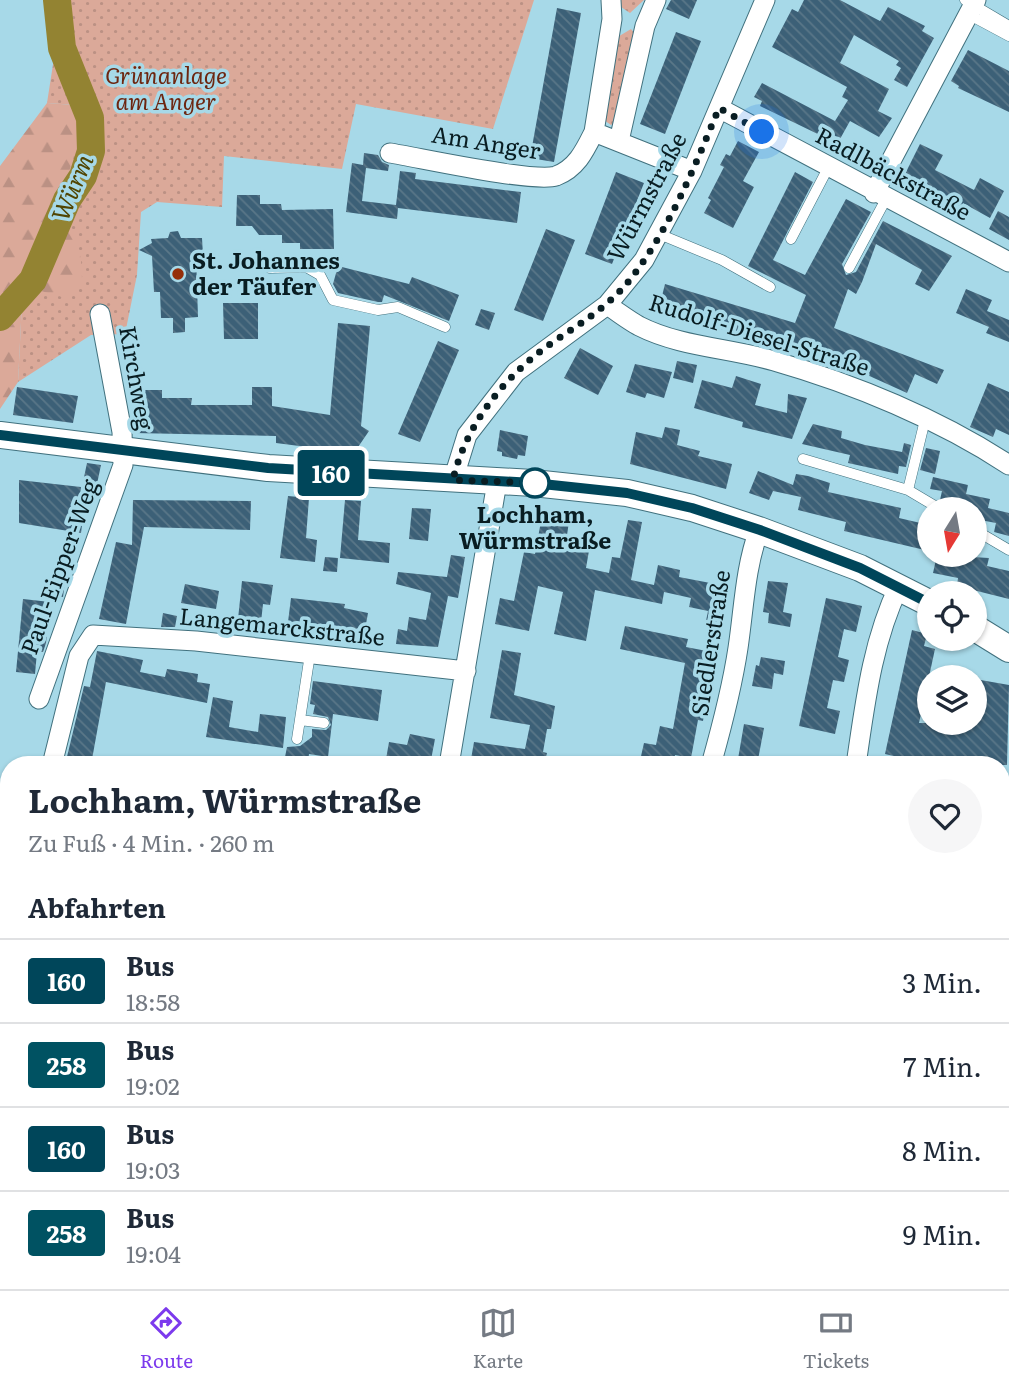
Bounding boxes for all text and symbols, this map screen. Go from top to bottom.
park label: Grünanlage am Anger [105,57,227,117]
your location [744,114,779,149]
street label: Am Anger [429,116,543,166]
street label: Radlbäckstraße [810,117,978,228]
street label: Würmstraße [597,126,693,267]
water label: Würm [41,148,100,226]
place label: St. Johannes der Täufer [192,242,340,302]
marker: St. Johannes der Täufer [170,266,186,282]
street label: Rudolf-Diesel-Straße [645,283,874,383]
street label: Kirchweg [112,323,164,433]
line badge: 160 [291,450,371,496]
text: 160 [312,455,350,490]
marker: Lochham, Würmstraße [520,468,550,498]
street label: Paul-Eipper-Weg [11,474,106,659]
place label: Lochham, Würmstraße [459,496,611,556]
north arrow [917,497,987,567]
map controls [917,497,987,735]
street label: Siedlerstraße [681,567,737,718]
button: locate [917,581,987,651]
street label: Langemarckstraße [178,597,387,653]
button: layers [917,665,987,735]
text: Lochham, Würmstraße [28,774,421,823]
button: heart [908,779,982,853]
text: Zu Fuß · 4 Min. · 260 m [28,825,275,859]
text: Abfahrten [28,887,166,926]
text: Bus [126,945,174,984]
text: 3 Min. [902,962,982,1001]
text: 160 [47,963,86,998]
text: 18:58 [126,984,180,1018]
text: Bus [126,1029,174,1068]
text: 7 Min. [903,1046,982,1085]
text: 258 [47,1047,87,1082]
text: 19:02 [126,1068,180,1102]
text: Bus [126,1113,174,1152]
text: 8 Min. [902,1130,982,1169]
text: 160 [47,1131,86,1166]
text: 19:03 [126,1152,180,1186]
text: Bus [126,1197,174,1236]
text: 9 Min. [903,1214,982,1253]
text: 258 [47,1215,87,1250]
text: 19:04 [126,1236,181,1270]
tab: Route [140,1304,193,1374]
tab: Karte [473,1304,523,1374]
tab: Tickets [803,1304,869,1374]

